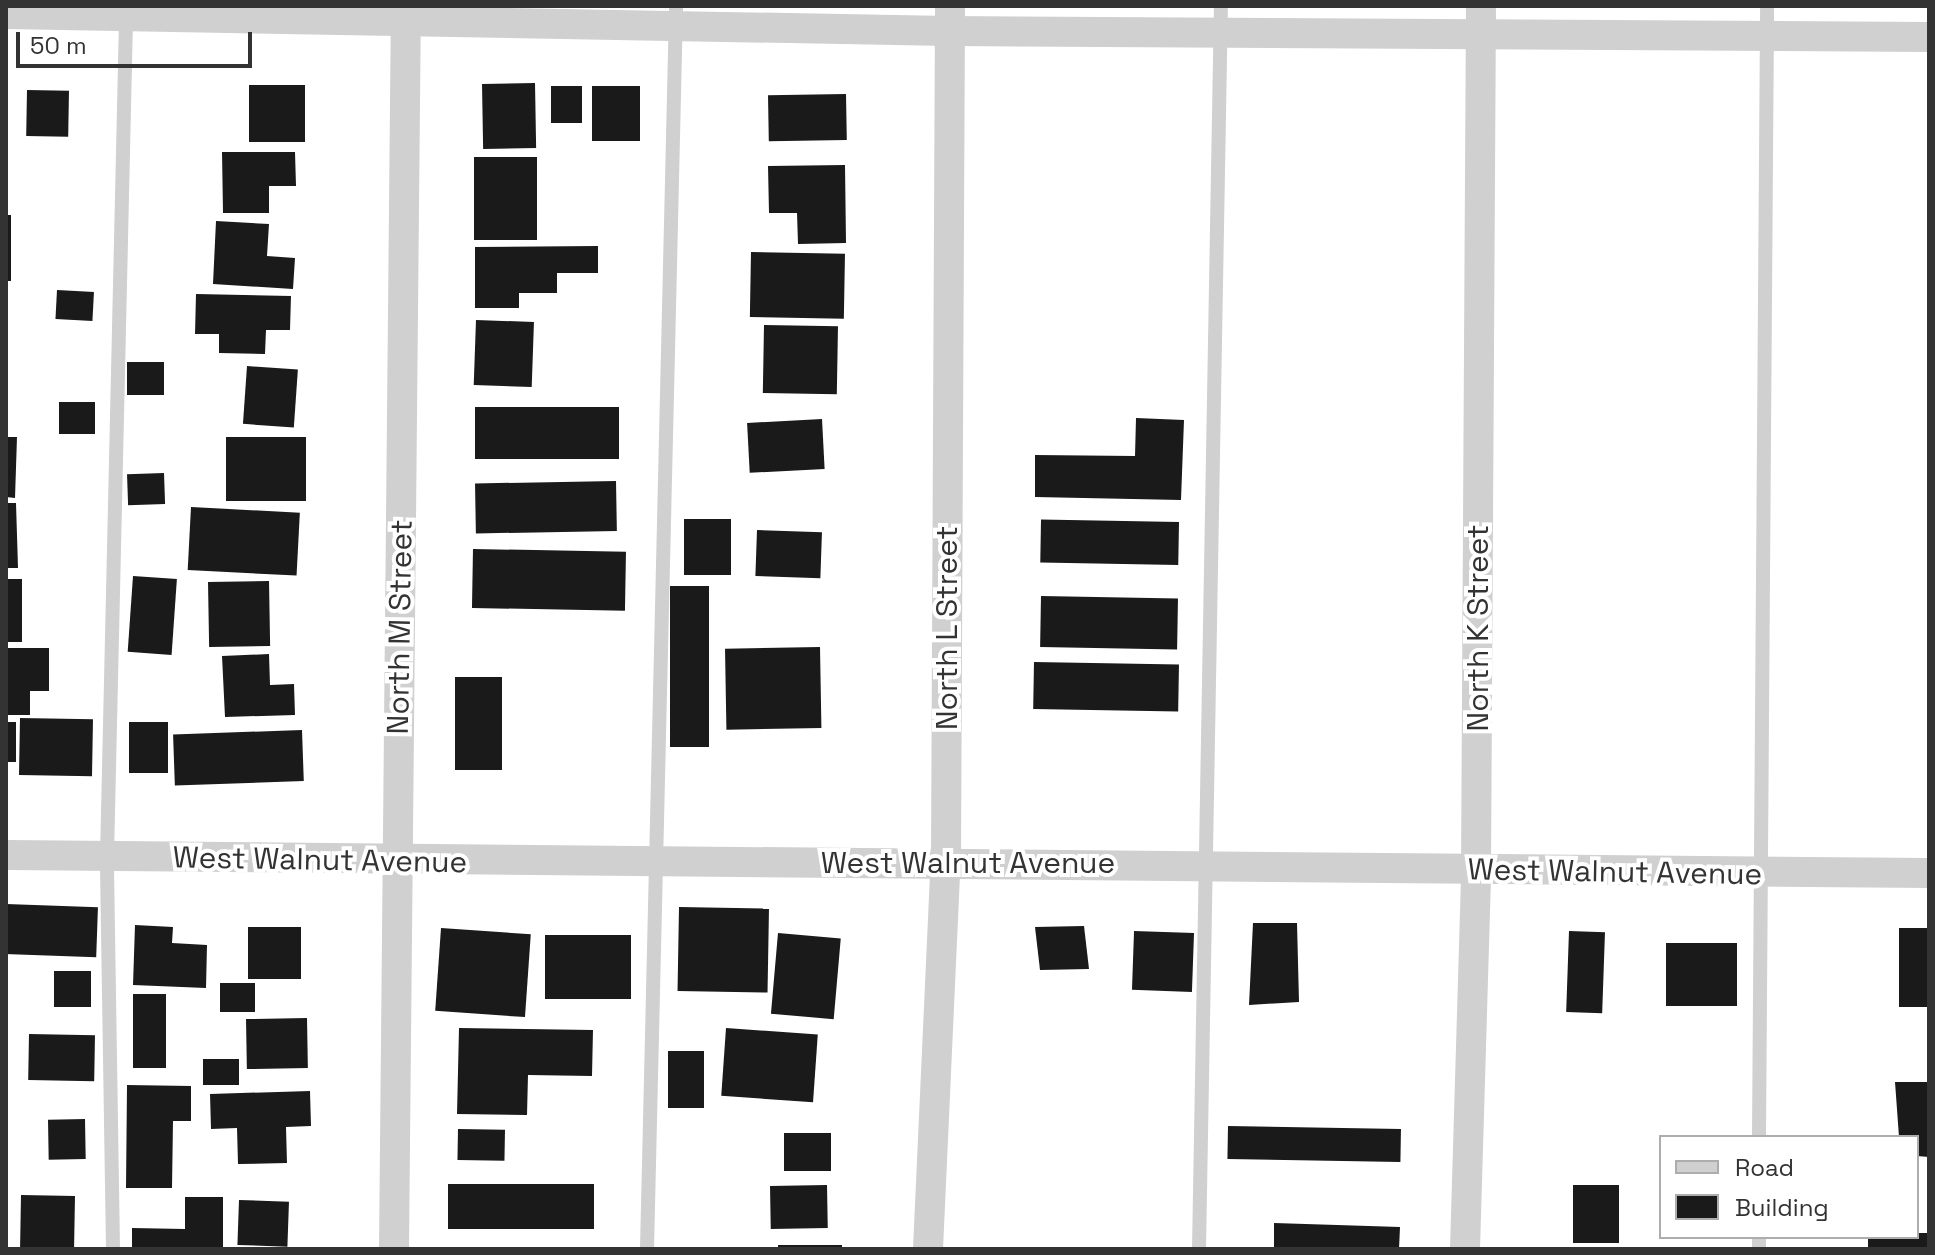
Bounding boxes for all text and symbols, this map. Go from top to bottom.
scale bar [20,16,256,66]
text: 50 m [30,30,87,61]
street label: North M Street [380,519,420,735]
street label: North K Street [1460,524,1496,732]
street label: North L Street [929,525,965,731]
street label: West Walnut Avenue [172,839,468,881]
street label: West Walnut Avenue [820,845,1116,881]
street label: West Walnut Avenue [1467,851,1763,893]
legend [1659,1135,1919,1239]
text: Road [1735,1152,1794,1183]
text: Building [1735,1192,1829,1223]

